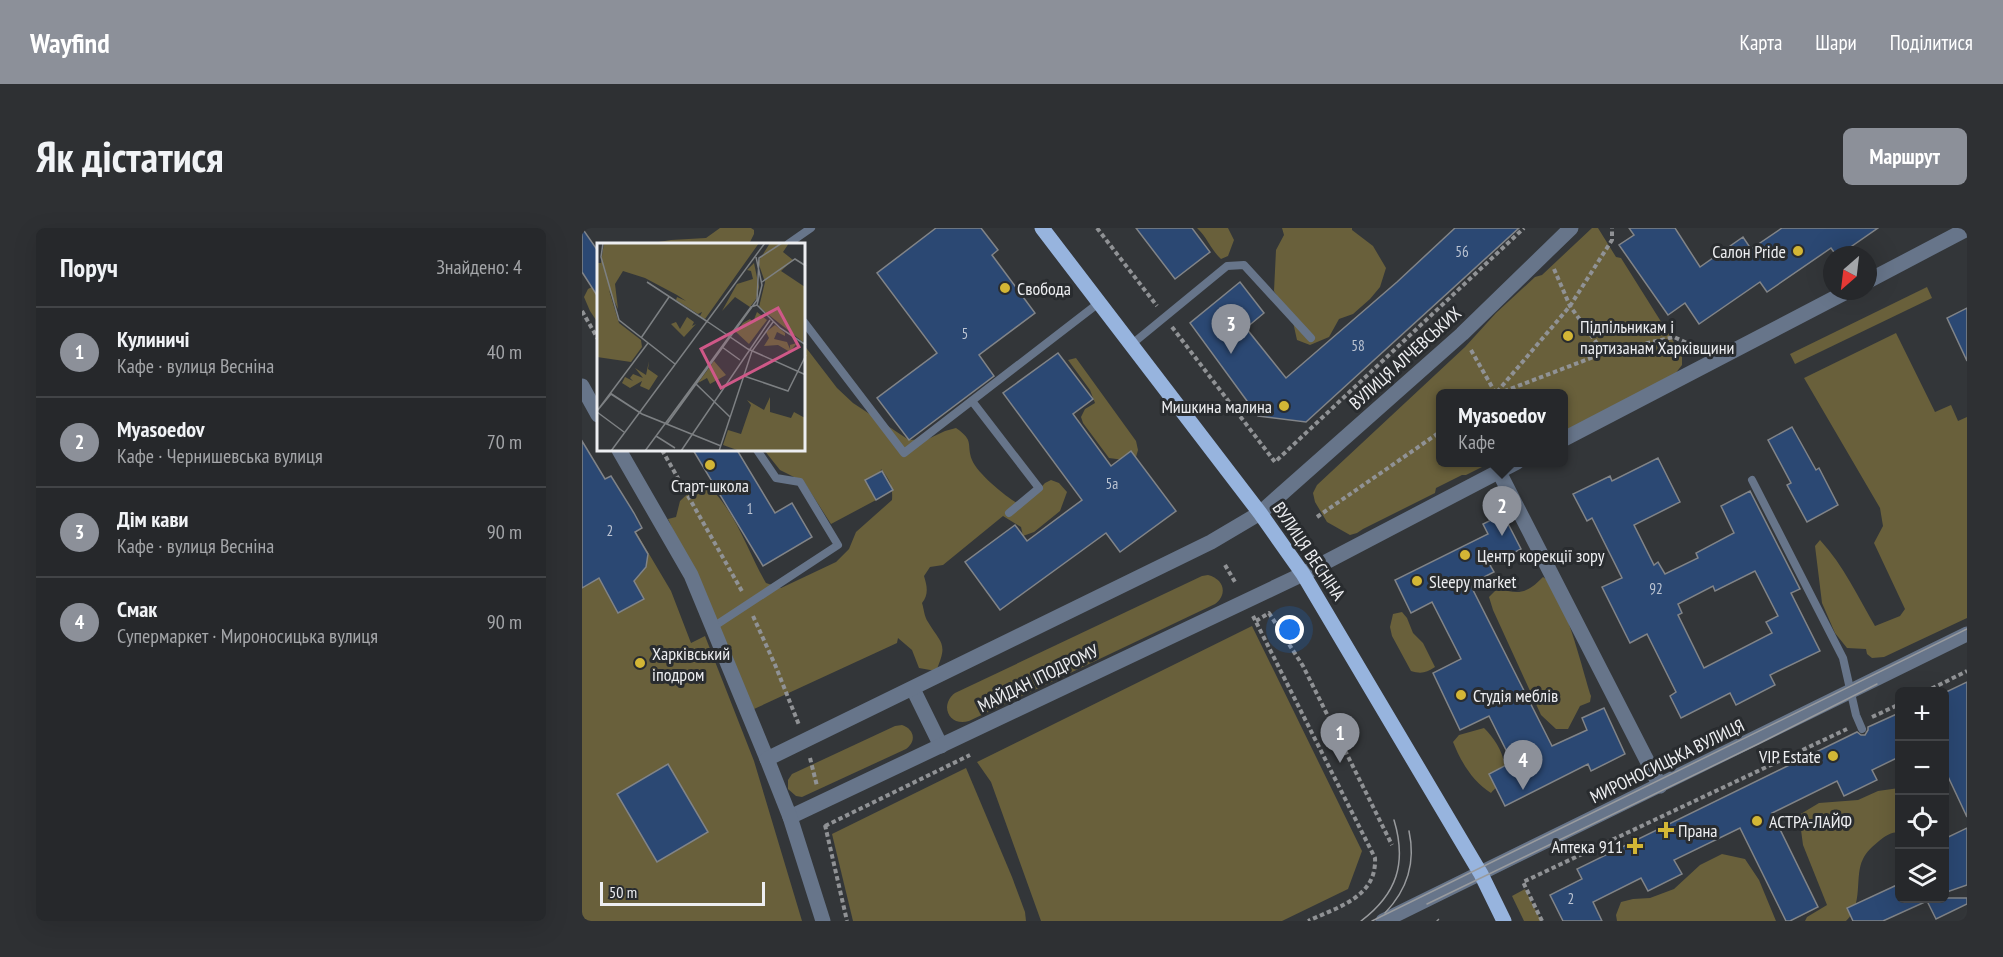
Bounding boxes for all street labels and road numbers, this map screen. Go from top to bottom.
street label: ВУЛИЦЯ АЛЧЕВСЬКИХ [1344,302,1466,414]
street label: ВУЛИЦЯ ВЕСНІНА [1268,497,1351,605]
street label: МАЙДАН ІПОДРОМУ [974,638,1103,717]
street label: МИРОНОСИЦЬКА ВУЛИЦЯ [1586,714,1748,808]

